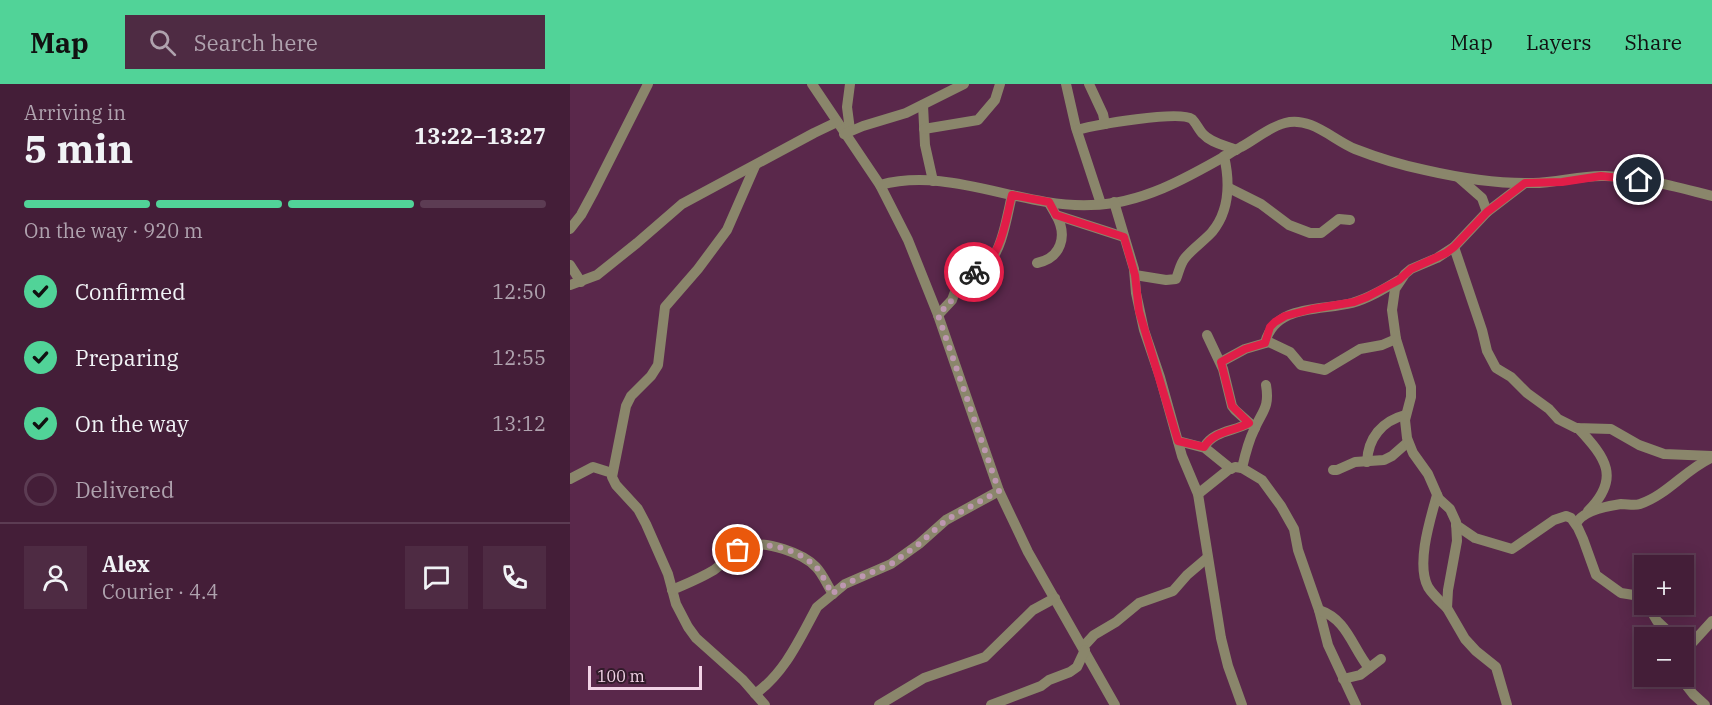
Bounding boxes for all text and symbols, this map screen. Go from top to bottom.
search box [125,15,545,69]
text: Map [30,24,89,61]
icon: search [146,26,179,59]
text: Search here [194,28,318,57]
text: Map [1450,28,1493,56]
text: Layers [1526,28,1592,56]
text: Share [1625,28,1682,56]
text: Arriving in [24,99,126,126]
text: 13:22–13:27 [414,121,546,150]
text: 5 min [24,123,133,174]
pin [1613,154,1664,205]
icon: home [1622,163,1655,196]
text: On the way · 920 m [24,217,203,244]
courier [944,242,1004,302]
icon: bike [958,256,991,289]
icon: check [24,275,57,308]
text: Confirmed [75,277,186,306]
text: 12:50 [492,278,546,305]
icon: check [24,341,57,374]
text: Preparing [75,343,179,372]
text: 12:55 [492,344,546,371]
icon: check [24,407,57,440]
text: On the way [75,409,189,438]
text: 13:12 [492,410,546,437]
text: Delivered [75,475,174,504]
pin [712,524,763,575]
icon: bag [721,533,754,566]
button: person [24,546,87,609]
button: chat [405,546,468,609]
button: phone [483,546,546,609]
text: Alex [102,549,150,578]
map controls [1634,555,1694,687]
button: + [1634,555,1694,615]
text: Courier · 4.4 [102,578,218,605]
button: − [1634,627,1694,687]
scale bar [588,663,702,690]
text: 100 m [597,666,645,686]

